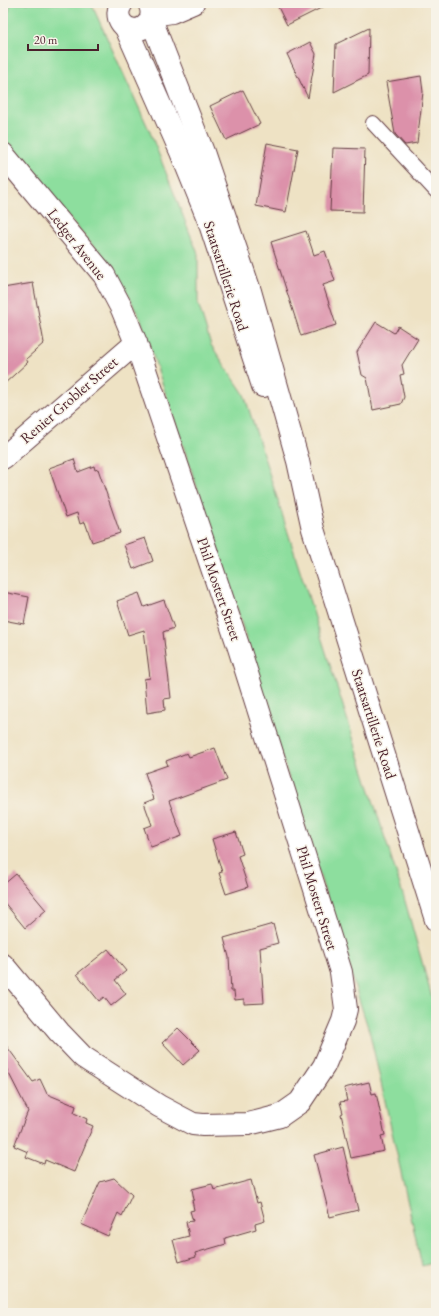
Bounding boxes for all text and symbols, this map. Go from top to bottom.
scale bar [28,26,98,52]
text: 20 m [34,32,58,48]
street label: Ledger Avenue [44,204,111,283]
street label: Staatsartillerie Road [200,218,253,334]
street label: Renier Grobler Street [16,352,122,447]
street label: Phil Mostert Street [193,535,246,643]
street label: Staatsartillerie Road [348,666,401,782]
street label: Phil Mostert Street [293,843,342,953]

